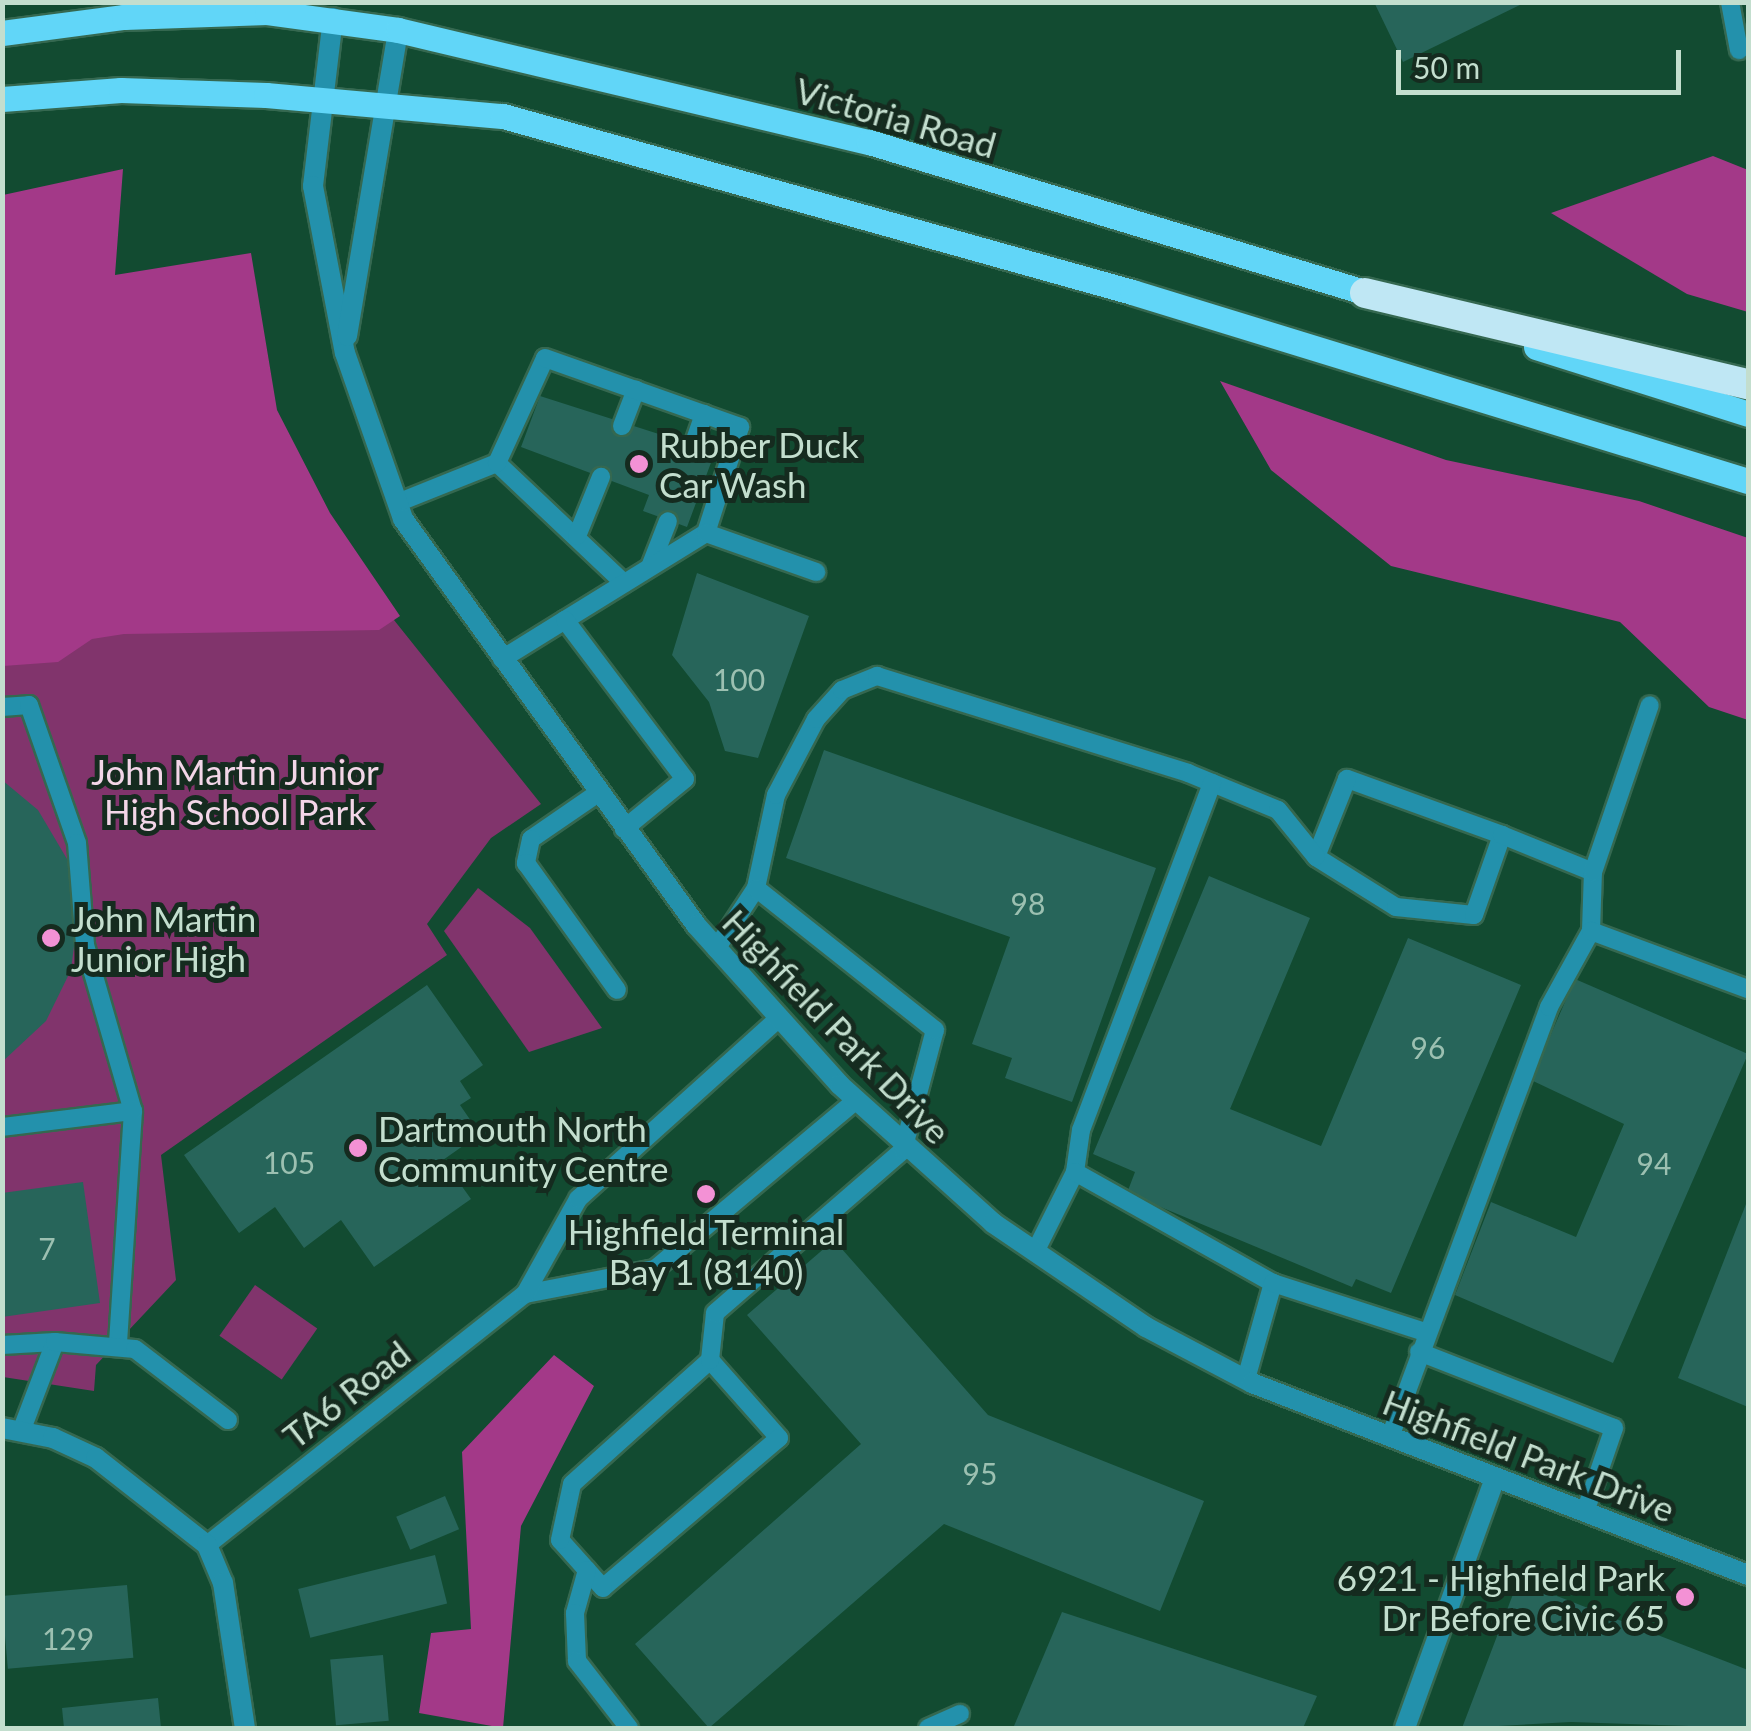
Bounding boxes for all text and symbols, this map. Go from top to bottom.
scale bar [1401,30,1686,92]
text: 50 m [1413,49,1480,85]
street label: Victoria Road [791,68,1001,166]
place label: Rubber Duck Car Wash [659,423,859,505]
marker: Rubber Duck Car Wash [628,453,650,475]
house number: 100 [713,661,765,697]
park label: John Martin Junior High School Park [91,750,379,832]
house number: 98 [1011,885,1045,921]
place label: John Martin Junior High [71,897,256,979]
street label: Highfield Park Drive [715,900,959,1152]
marker: John Martin Junior High [40,927,62,949]
house number: 96 [1411,1029,1445,1065]
place label: Dartmouth North Community Centre [378,1107,669,1189]
marker: Dartmouth North Community Centre [347,1137,369,1159]
house number: 105 [263,1144,315,1180]
house number: 94 [1637,1145,1671,1181]
marker: Highfield Terminal Bay 1 (8140) [695,1183,717,1205]
place label: Highfield Terminal Bay 1 (8140) [567,1210,845,1292]
house number: 7 [38,1230,56,1266]
street label: TA6 Road [274,1332,418,1456]
street label: Highfield Park Drive [1378,1380,1680,1530]
house number: 95 [963,1455,997,1491]
place label: 6921 - Highfield Park Dr Before Civic 65 [1337,1556,1665,1638]
marker: 6921 - Highfield Park Dr Before Civic 65 [1674,1586,1696,1608]
house number: 129 [42,1620,94,1656]

